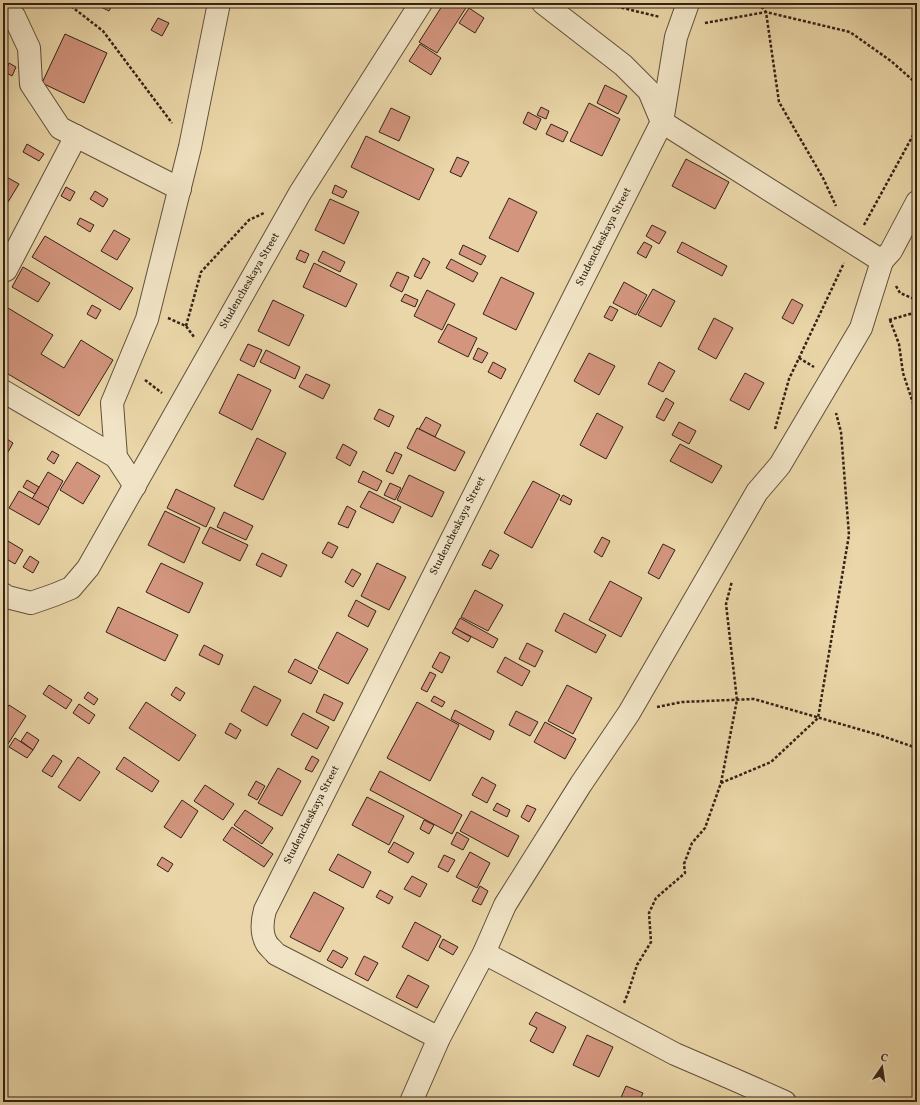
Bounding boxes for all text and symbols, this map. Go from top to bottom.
street label: Studencheskaya Street [573,185,635,289]
street label: Studencheskaya Street [216,230,284,332]
street label: Studencheskaya Street [427,474,489,578]
street label: Studencheskaya Street [281,763,343,867]
north arrow [862,1047,902,1087]
text: С [879,1051,889,1067]

